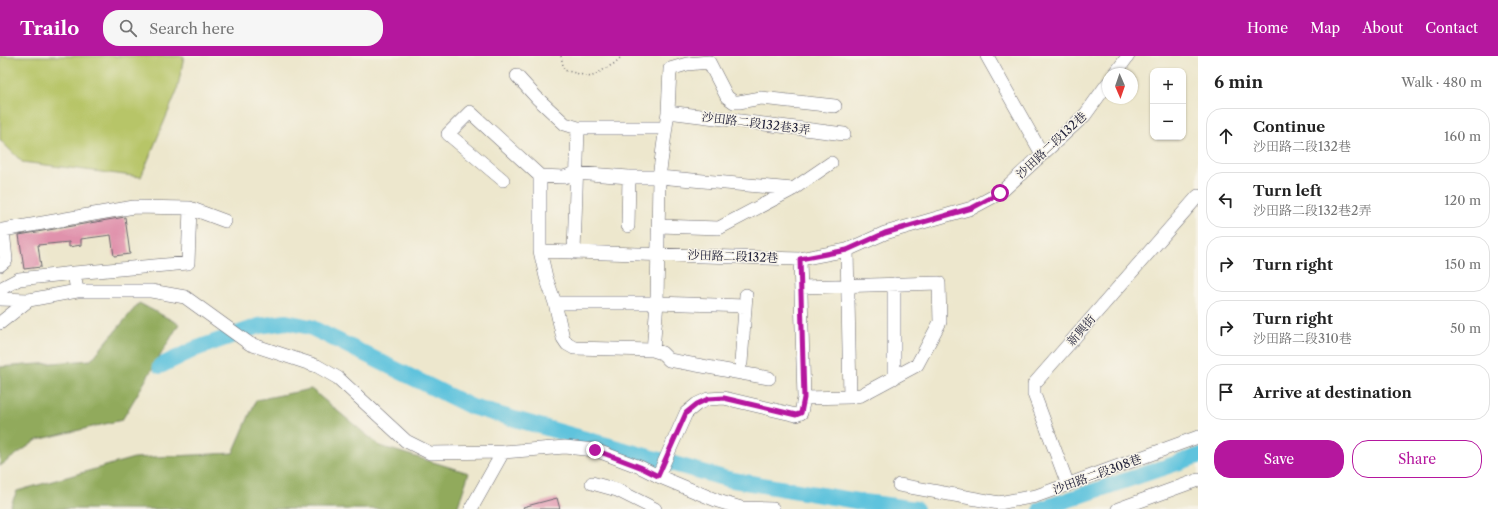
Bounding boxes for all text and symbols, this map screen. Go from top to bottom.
search box [103,10,383,46]
text: Trailo [20,17,79,40]
icon: search [117,17,139,39]
text: Search here [149,19,234,38]
text: Home [1247,19,1288,37]
text: Map [1310,19,1340,37]
text: About [1362,19,1403,37]
text: Contact [1425,19,1478,37]
north arrow [1102,68,1138,104]
map controls [1150,68,1186,140]
button: + [1150,68,1186,104]
text: 6 min [1214,72,1263,92]
text: Walk · 480 m [1401,74,1482,90]
button: − [1150,104,1186,140]
street label: 沙田路二段132巷3弄 [701,109,811,137]
street label: 沙田路二段132巷 [1013,109,1089,181]
text: Continue [1253,117,1325,136]
icon: ahead [1215,125,1237,147]
text: 160 m [1444,128,1481,144]
text: 沙田路二段132巷 [1253,138,1351,154]
text: Turn left [1253,181,1322,200]
route start [991,184,1009,202]
icon: left [1215,189,1237,211]
text: 120 m [1444,192,1481,208]
text: 沙田路二段132巷2弄 [1253,202,1372,218]
street label: 沙田路二段132巷 [687,247,779,265]
icon: right [1215,253,1237,275]
text: Turn right [1253,255,1333,274]
text: 150 m [1445,256,1481,272]
text: Turn right [1253,309,1333,328]
street label: 新興街 [1064,311,1099,349]
icon: right [1215,317,1237,339]
text: 50 m [1450,320,1481,336]
text: 沙田路二段310巷 [1253,330,1352,346]
icon: arrive [1215,381,1237,403]
text: Arrive at destination [1253,383,1412,402]
button: Save [1214,440,1344,478]
button: Share [1352,440,1482,478]
route end [586,441,604,459]
street label: 沙田路二段308巷 [1051,451,1143,497]

